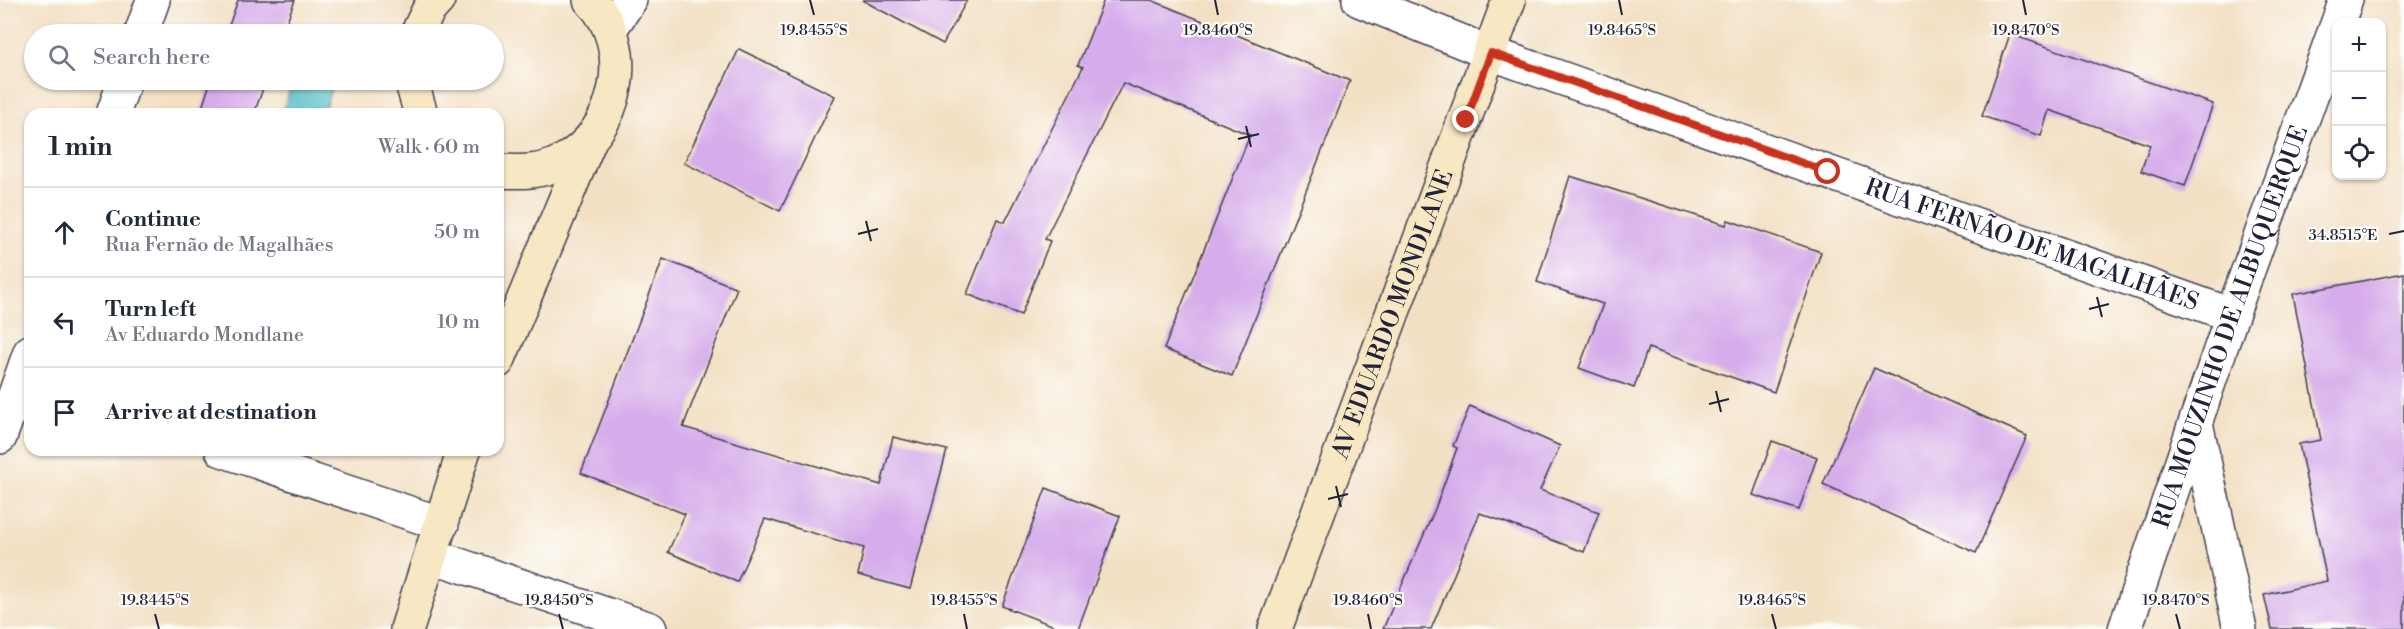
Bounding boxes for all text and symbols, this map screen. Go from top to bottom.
map controls [2332,18,2386,180]
button: + [2332,18,2386,72]
text: 19.8455°S [780,21,848,40]
text: 19.8460°S [1183,21,1253,40]
text: 19.8465°S [1588,21,1656,40]
text: 19.8470°S [1992,21,2060,40]
search box [24,24,504,90]
icon: search [45,41,78,74]
text: Search here [93,44,210,71]
button: − [2332,72,2386,126]
route end [1452,106,1478,132]
street label: RUA MOUZINHO DE ALBUQUERQUE [2147,122,2315,532]
button: locate [2332,126,2386,180]
text: 1 min [48,131,113,163]
text: Walk · 60 m [378,135,480,160]
route start [1814,158,1840,184]
street label: AV EDUARDO MONDLANE [1325,166,1461,464]
street label: RUA FERNÃO DE MAGALHÃES [1861,173,2202,318]
text: Continue [105,206,201,233]
icon: ahead [48,216,81,249]
text: 50 m [434,220,480,245]
text: 34.8515°E [2309,226,2377,245]
text: Rua Fernão de Magalhães [105,233,333,258]
text: Turn left [105,296,196,323]
icon: left [48,306,81,339]
text: 10 m [437,310,480,335]
text: Av Eduardo Mondlane [105,323,304,348]
icon: arrive [48,396,81,429]
text: Arrive at destination [105,399,317,426]
text: 19.8445°S [121,591,189,610]
text: 19.8450°S [524,591,594,610]
text: 19.8455°S [930,591,998,610]
text: 19.8460°S [1333,591,1403,610]
text: 19.8465°S [1738,591,1806,610]
text: 19.8470°S [2142,591,2210,610]

